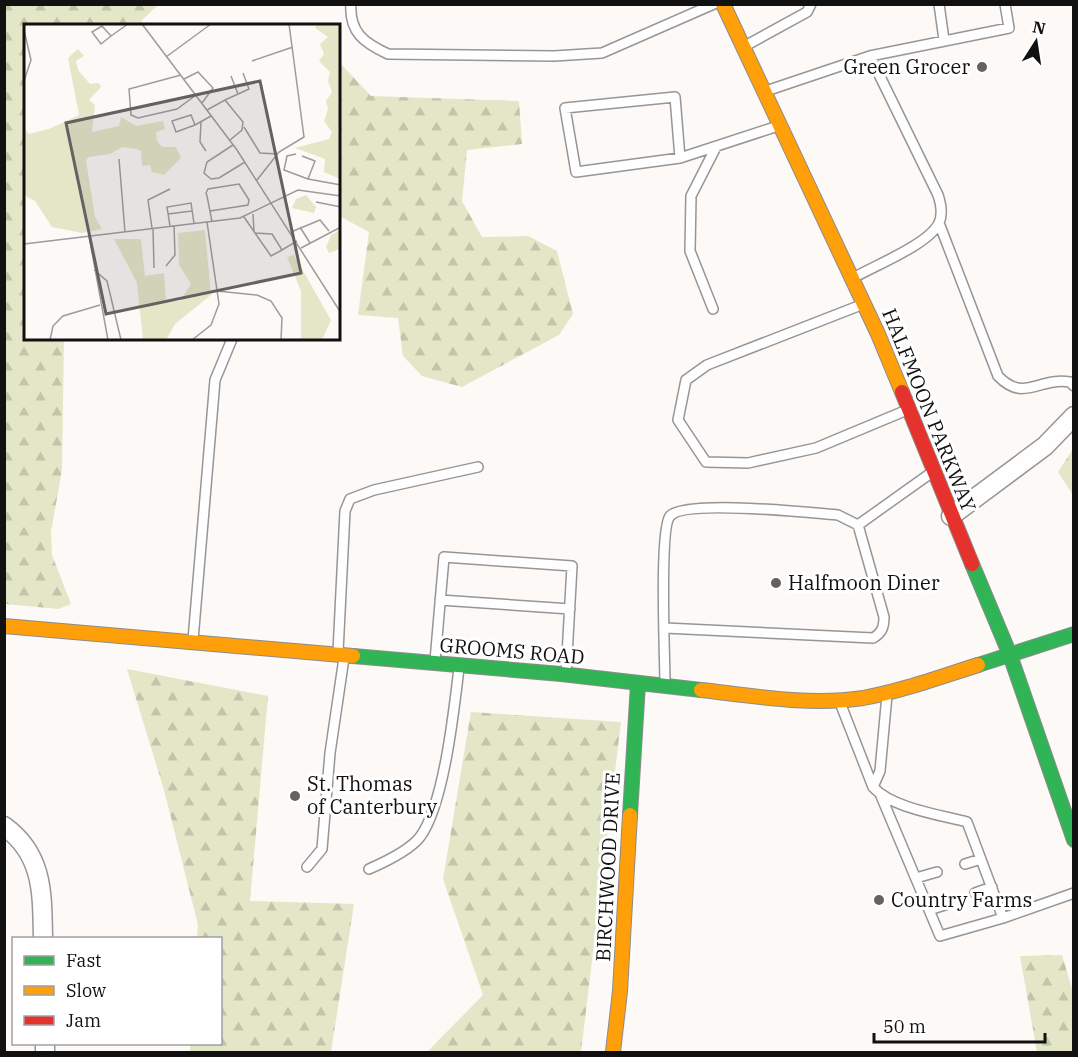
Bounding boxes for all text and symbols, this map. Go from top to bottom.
north arrow [1006,12,1066,72]
text: N [1031,16,1047,38]
inset map [24,24,340,340]
place label: Green Grocer [843,53,970,80]
marker: Green Grocer [975,60,989,74]
street label: HALFMOON PARKWAY [876,304,983,516]
place label: Halfmoon Diner [788,569,940,596]
marker: Halfmoon Diner [769,576,783,590]
street label: GROOMS ROAD [439,631,586,670]
place label: St. Thomas of Canterbury [307,770,438,820]
street label: BIRCHWOOD DRIVE [589,772,626,962]
marker: St. Thomas of Canterbury [288,789,302,803]
place label: Country Farms [891,886,1032,913]
marker: Country Farms [872,893,886,907]
legend [12,937,222,1045]
text: Fast [66,949,101,972]
text: Slow [66,979,106,1002]
scale bar [874,1006,1045,1044]
text: Jam [66,1009,101,1032]
text: 50 m [883,1015,926,1038]

